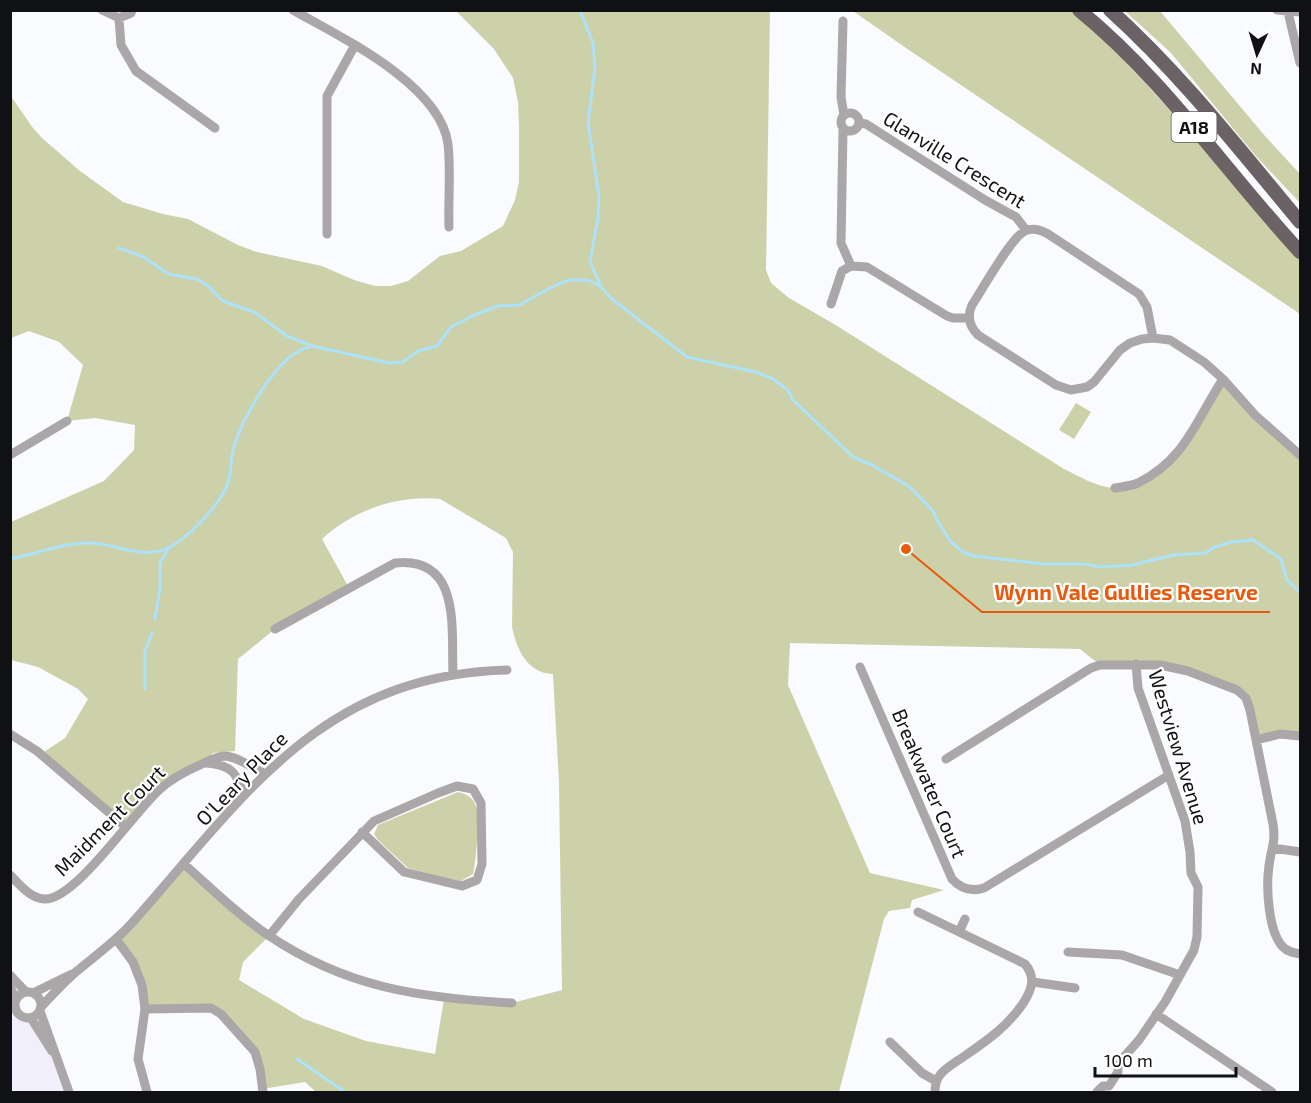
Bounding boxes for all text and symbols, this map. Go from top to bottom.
north arrow [1227,24,1287,84]
text: N [1249,60,1262,79]
street label: Glanville Crescent [879,106,1031,213]
road number: A18 [1172,112,1216,142]
callout: Wynn Vale Gullies Reserve [982,573,1270,612]
text: Wynn Vale Gullies Reserve [994,579,1258,605]
street label: Westview Avenue [1144,667,1214,827]
street label: Breakwater Court [888,705,972,862]
street label: O'Leary Place [190,726,292,830]
street label: Maidment Court [49,759,170,880]
scale bar [1095,1040,1236,1078]
text: 100 m [1104,1049,1153,1071]

